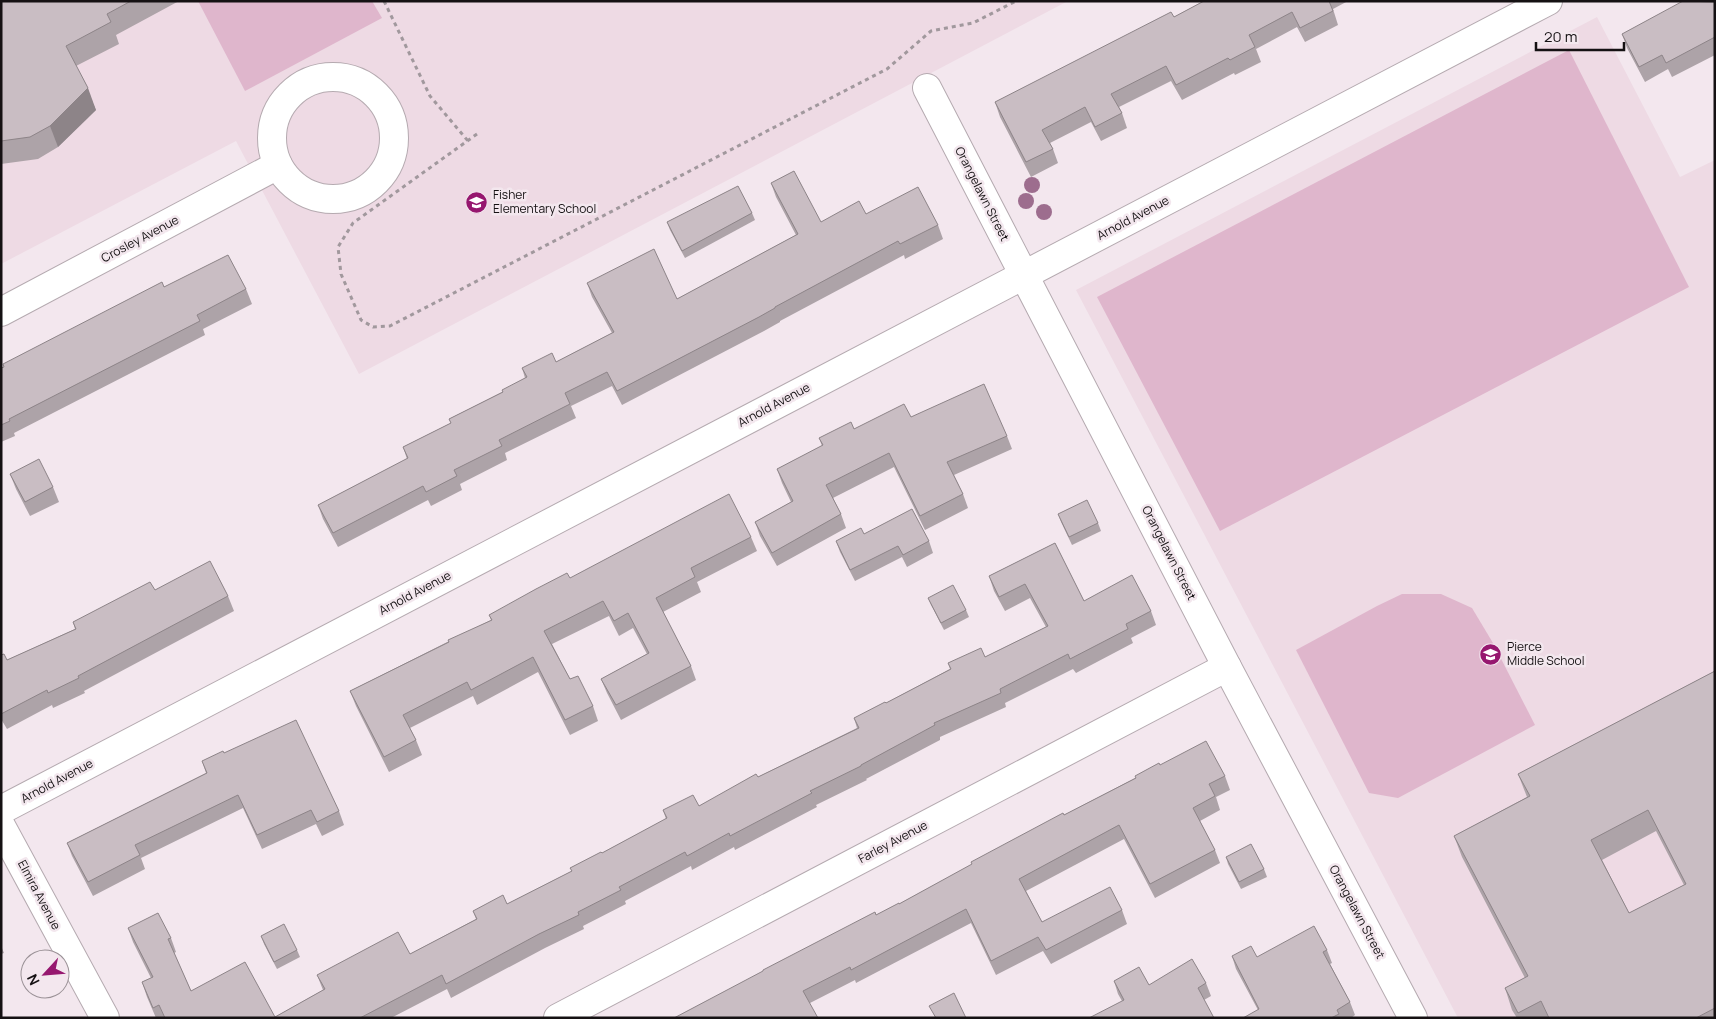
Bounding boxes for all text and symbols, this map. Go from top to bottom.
scale bar [1536,20,1624,52]
text: 20 m [1544,26,1577,47]
street label: Orangelawn Street [951,144,1014,244]
place label: Fisher Elementary School [493,186,596,217]
school or university icon: Fisher Elementary School [465,190,489,214]
street label: Arnold Avenue [1094,191,1172,244]
street label: Crosley Avenue [98,211,182,266]
street label: Arnold Avenue [735,378,813,431]
street label: Orangelawn Street [1138,503,1201,603]
street label: Arnold Avenue [376,566,454,619]
place label: Pierce Middle School [1507,638,1585,669]
school or university icon: Pierce Middle School [1479,642,1503,666]
street label: Arnold Avenue [18,754,96,807]
street label: Farley Avenue [855,816,930,867]
street label: Elmira Avenue [14,857,65,933]
street label: Orangelawn Street [1326,862,1389,962]
north arrow [20,949,70,999]
text: N [22,971,44,989]

